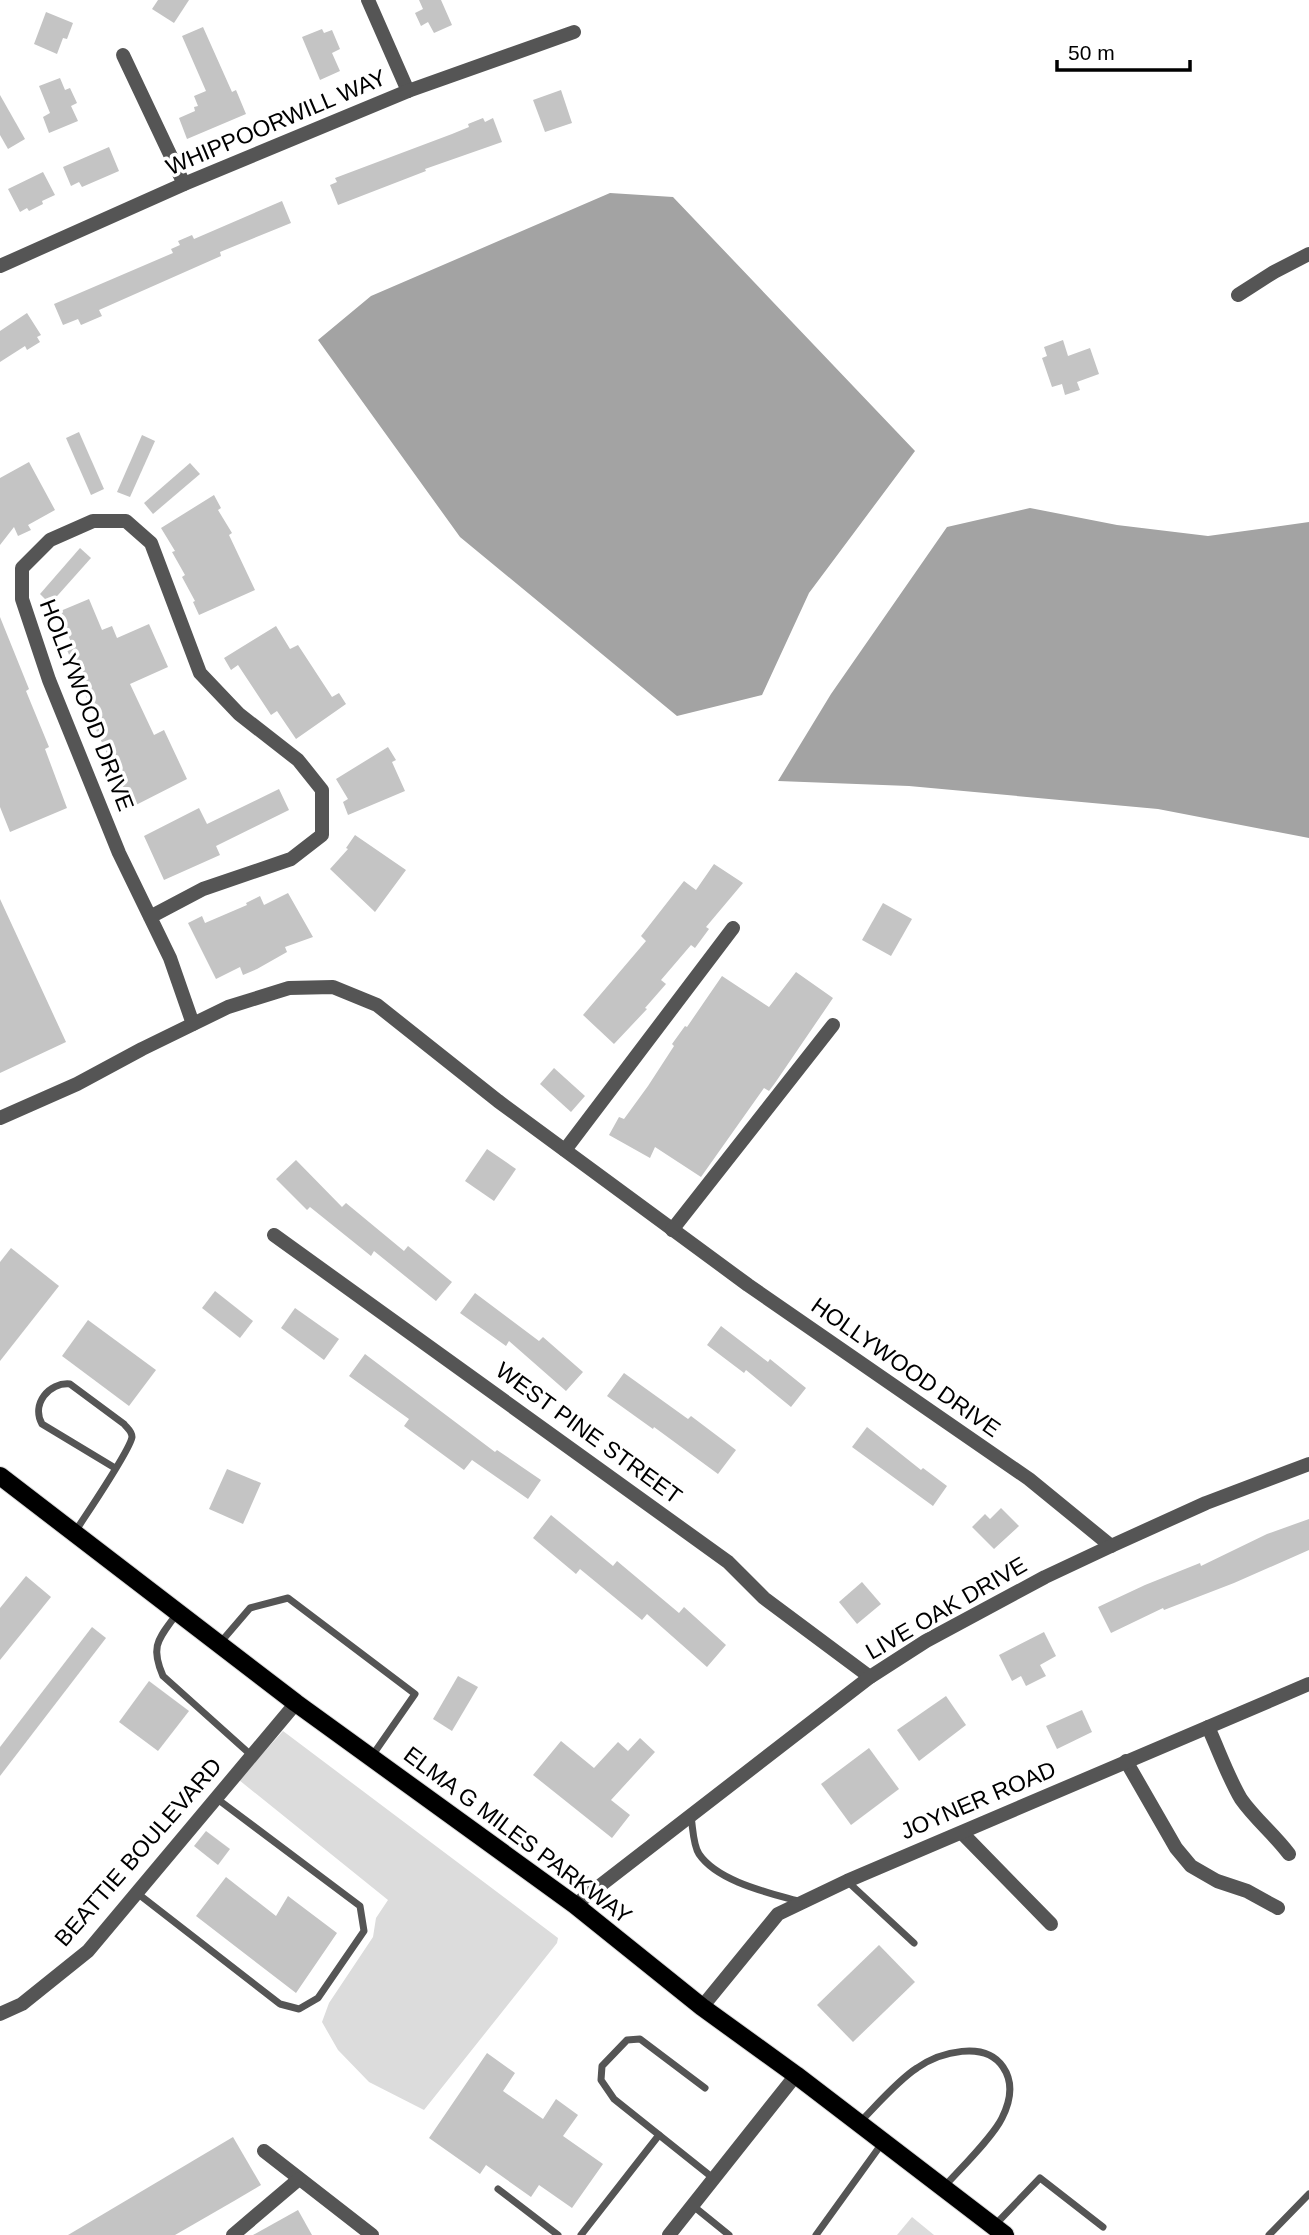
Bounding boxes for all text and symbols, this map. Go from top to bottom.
scale bar [1057,28,1190,72]
text: 50 m [1068,41,1115,64]
street label: WHIPPOORWILL WAY [162,64,390,180]
street label: HOLLYWOOD DRIVE [35,596,139,814]
street label: HOLLYWOOD DRIVE [807,1292,1005,1442]
street label: WEST PINE STREET [491,1357,687,1509]
street label: LIVE OAK DRIVE [861,1551,1031,1665]
street label: ELMA G MILES PARKWAY [399,1741,637,1929]
street label: BEATTIE BOULEVARD [49,1753,227,1951]
street label: JOYNER ROAD [896,1756,1060,1844]

